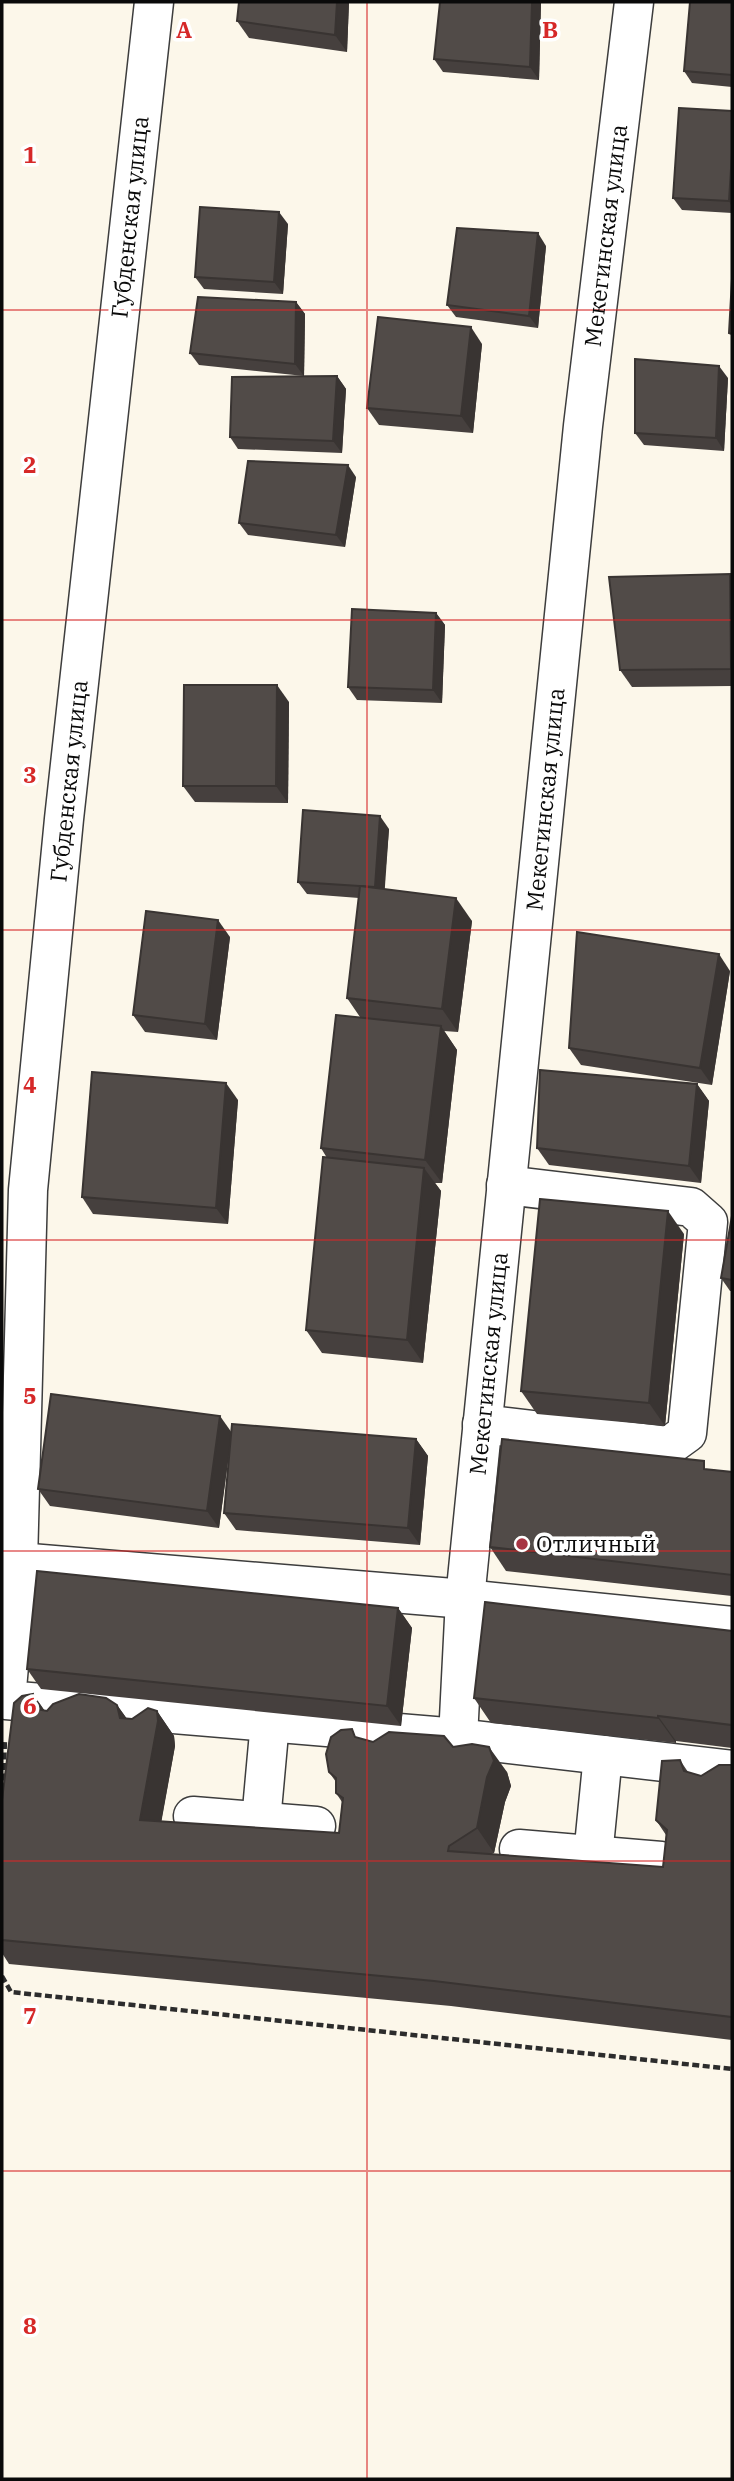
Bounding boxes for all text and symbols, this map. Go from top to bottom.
text: A [176,14,192,44]
text: B [542,14,558,44]
street label: Губденская улица [103,114,155,319]
street label: Мекегинская улица [577,122,633,348]
text: 1 [23,139,37,169]
text: 2 [23,449,37,479]
street label: Губденская улица [42,678,94,883]
street label: Мекегинская улица [518,686,571,912]
text: 3 [23,759,37,789]
text: 4 [23,1069,37,1099]
street label: Мекегинская улица [462,1250,514,1476]
text: 5 [23,1380,37,1410]
place label: Отличный [536,1528,656,1558]
marker: Отличный [514,1536,530,1552]
text: 6 [23,1690,37,1720]
text: 7 [23,2000,37,2030]
text: 8 [23,2310,37,2340]

